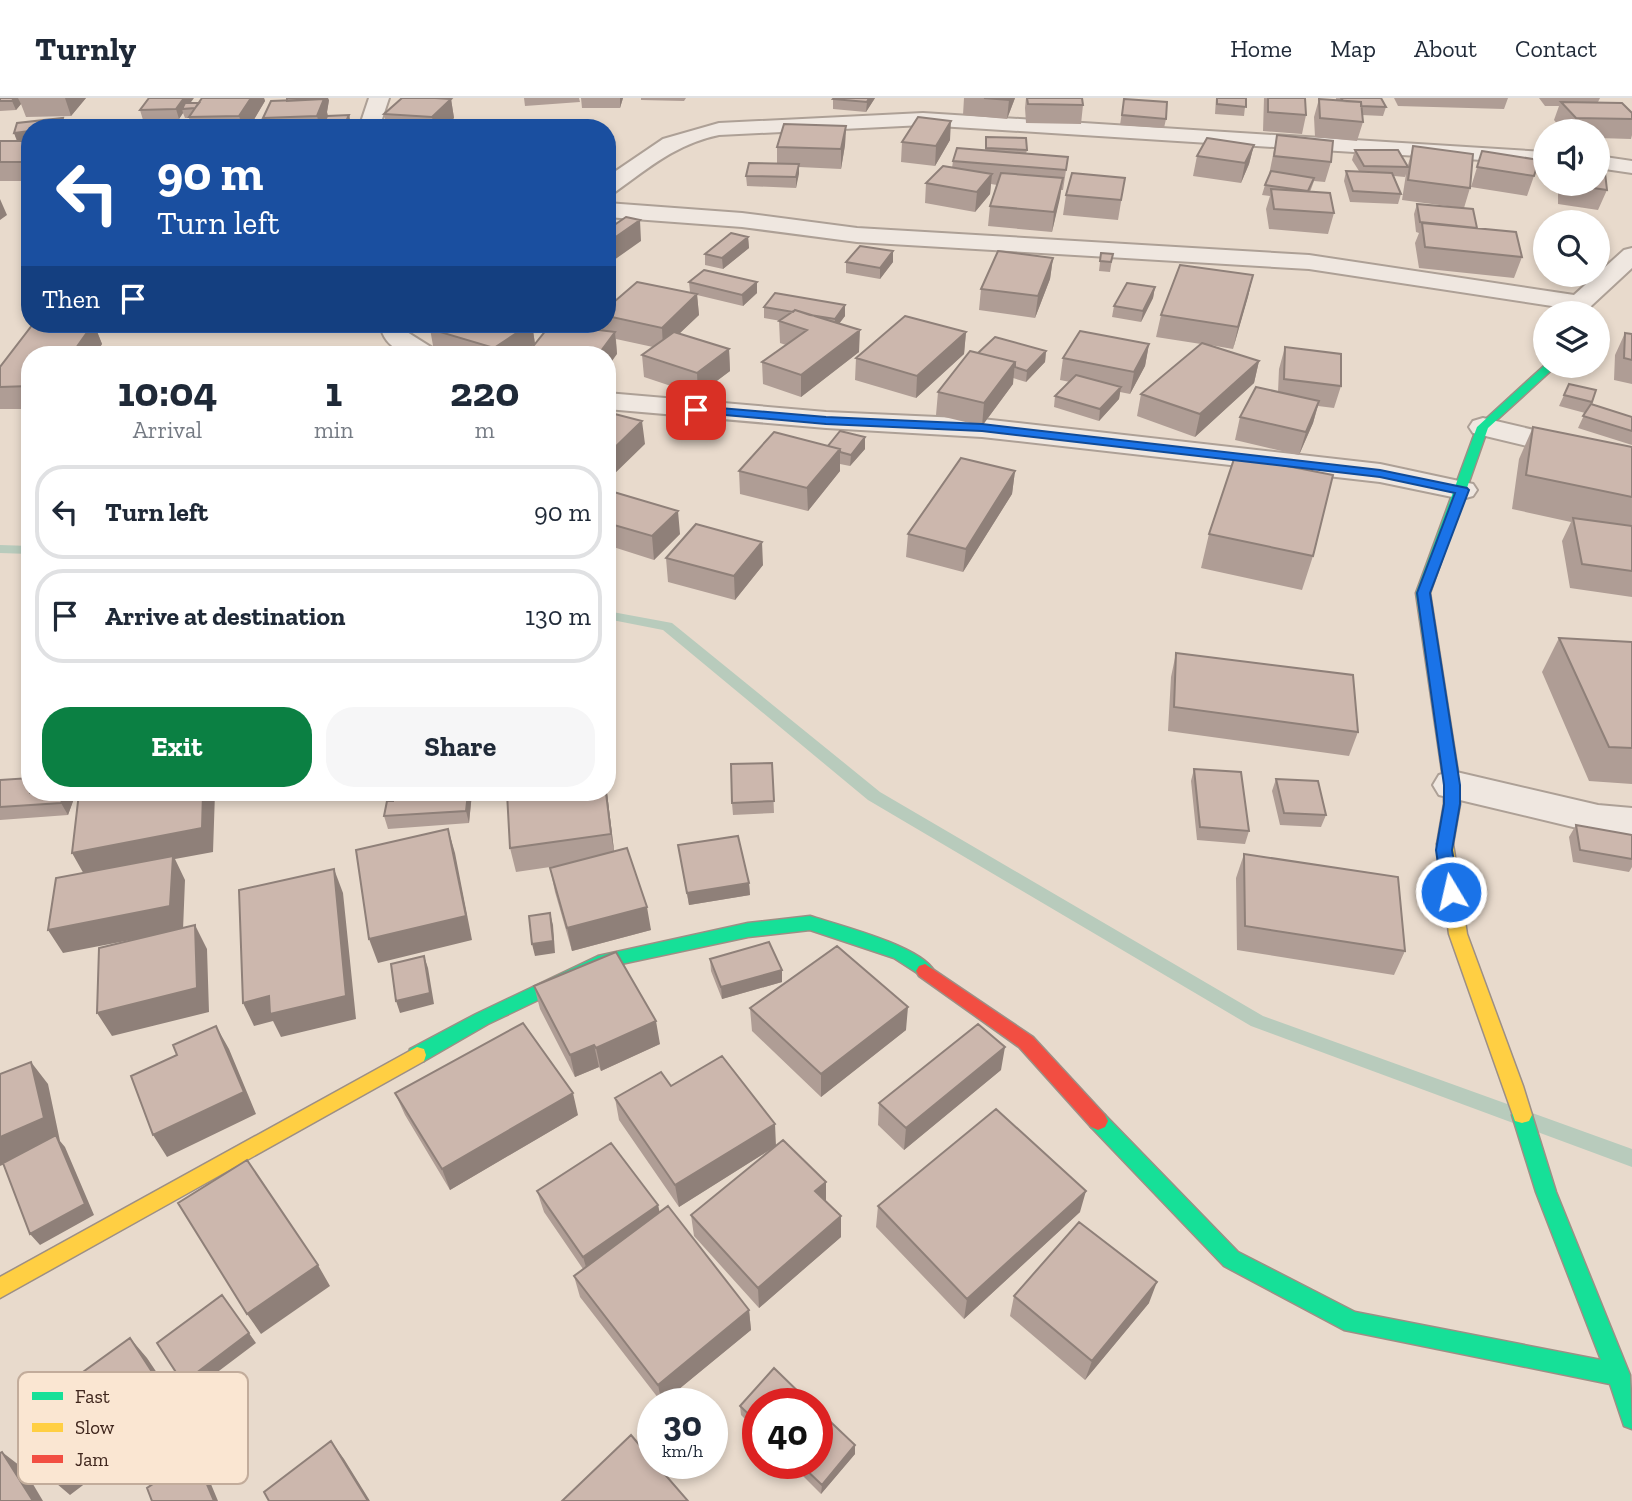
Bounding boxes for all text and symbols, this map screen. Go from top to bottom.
text: Turnly [35,29,136,68]
text: Home [1230,34,1292,63]
text: Map [1330,34,1376,63]
text: About [1414,34,1477,63]
text: Contact [1515,34,1597,63]
map controls [1533,119,1610,378]
button: sound [1533,119,1610,196]
text: 90 m [157,144,264,203]
icon: left [42,147,133,238]
text: Turn left [157,204,279,242]
button: search [1533,210,1610,287]
icon: arrive [114,280,152,318]
text: Then [42,283,100,315]
button: layers [1533,301,1610,378]
text: 10:04 [118,366,217,417]
text: 1 [325,366,342,417]
text: 220 [450,366,519,417]
pin [666,380,726,440]
icon: arrive [677,391,715,429]
text: Arrival [133,416,202,444]
text: min [314,416,353,444]
text: m [475,416,495,444]
icon: left [46,493,84,531]
text: Turn left [105,496,208,528]
text: 90 m [534,496,591,528]
icon: arrive [46,597,84,635]
text: Arrive at destination [105,600,345,632]
text: 130 m [525,600,591,632]
button: Exit [42,707,312,787]
button: Share [326,707,595,787]
position arrow [1414,855,1488,929]
legend [18,1372,248,1484]
text: Fast [75,1385,110,1408]
speed limit sign: 40 [742,1388,833,1479]
text: 30 [663,1403,702,1445]
text: Slow [75,1416,115,1439]
text: km/h [662,1440,703,1462]
text: Jam [75,1448,109,1471]

